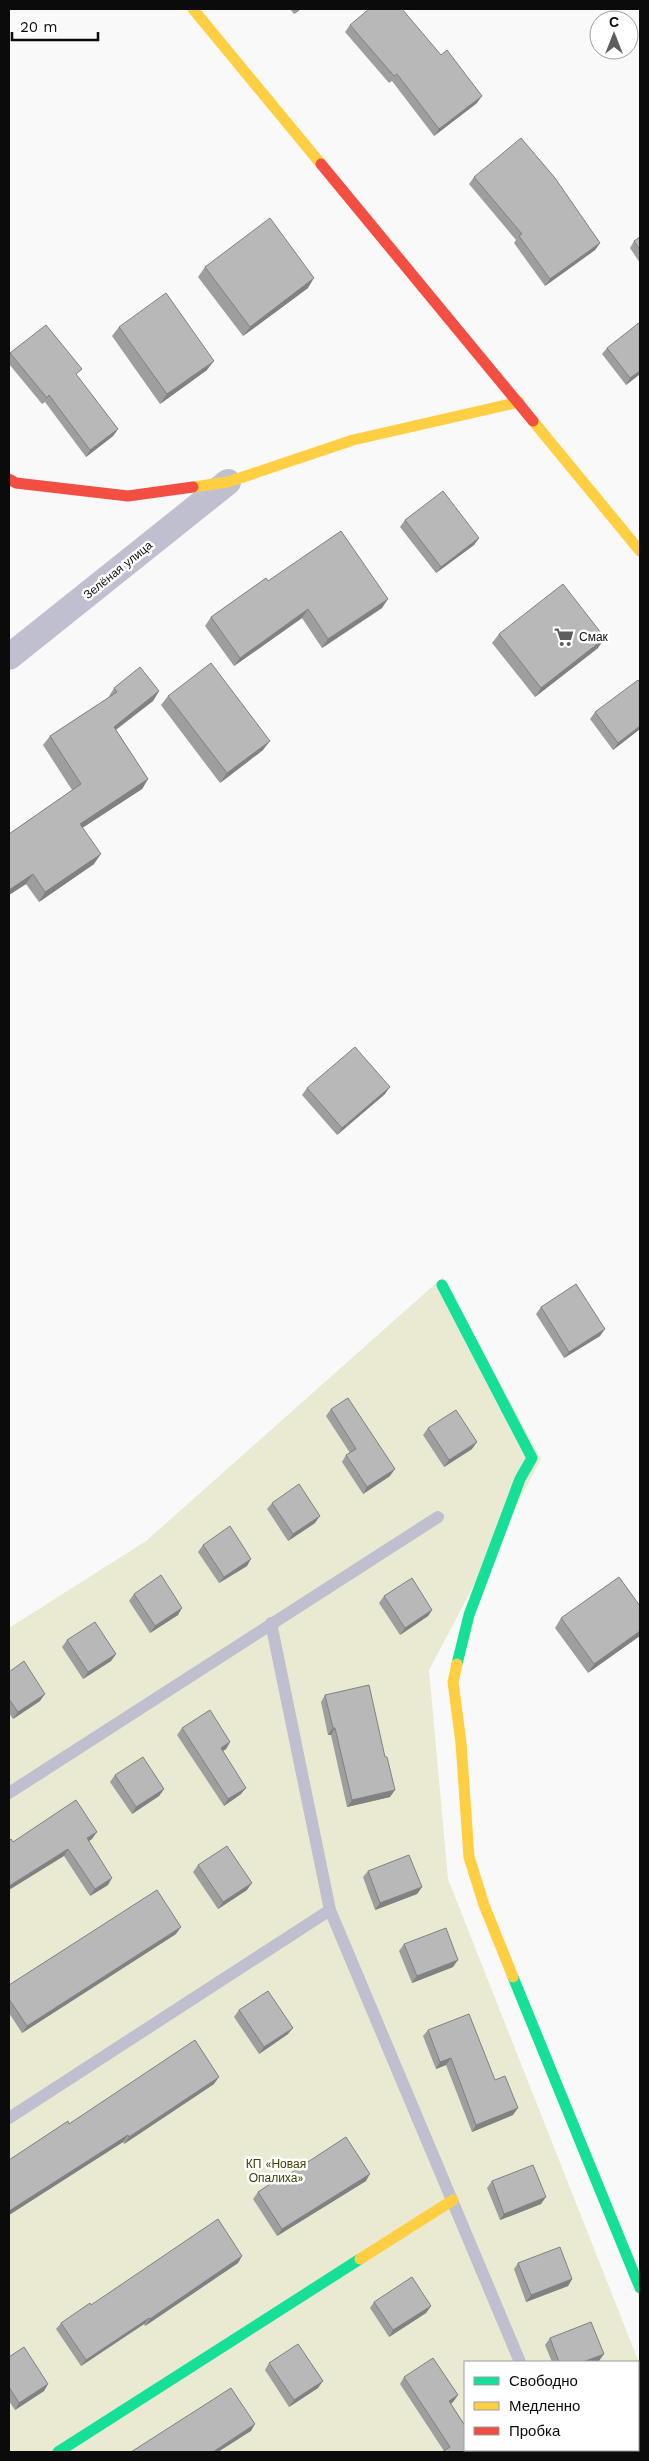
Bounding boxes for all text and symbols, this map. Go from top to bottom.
scale bar [12,10,99,42]
north arrow [589,10,639,60]
text: С [609,14,619,30]
text: 20 m [20,18,58,36]
street label: Зелёная улица [81,538,155,602]
supermarket icon: Смак [553,626,575,648]
place label: Смак [579,630,609,644]
park label: КП «Новая Опалиха» [246,2157,306,2185]
legend [464,2361,639,2451]
text: Свободно [509,2372,578,2390]
text: Медленно [509,2397,580,2415]
text: Пробка [509,2422,561,2440]

